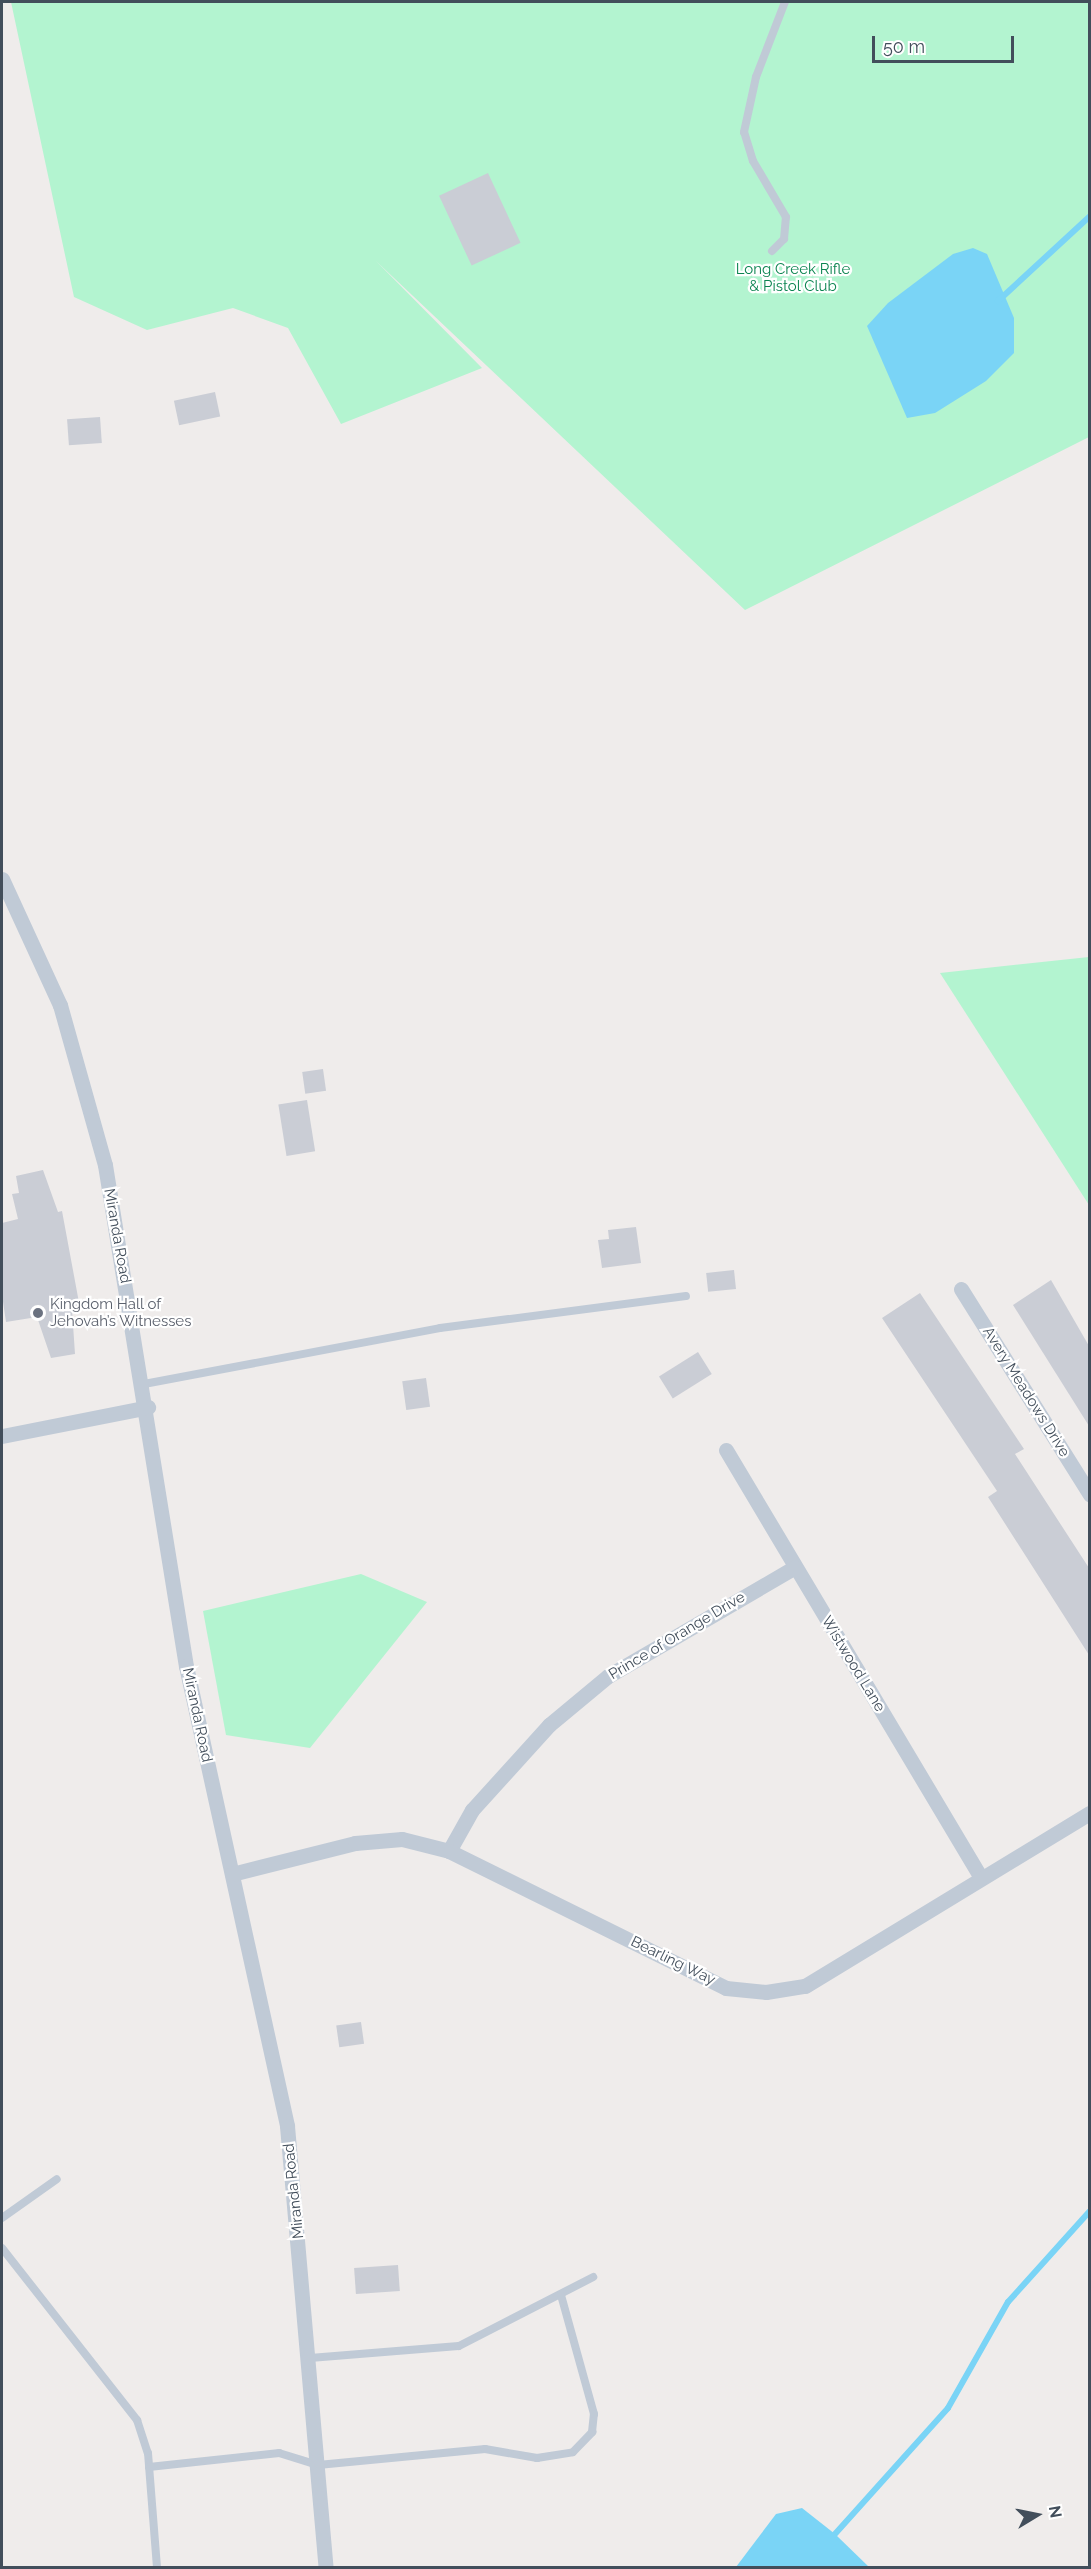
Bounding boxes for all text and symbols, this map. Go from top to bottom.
scale bar [875,24,1018,62]
text: 50 m [883,36,925,57]
park label: Long Creek Rifle & Pistol Club [736,260,850,295]
street label: Miranda Road [100,1187,134,1285]
place label: Kingdom Hall of Jehovah’s Witnesses [50,1295,192,1330]
marker: Kingdom Hall of Jehovah’s Witnesses [31,1306,45,1320]
street label: Avery Meadows Drive [979,1324,1073,1460]
street label: Prince of Orange Drive [605,1588,749,1684]
street label: Wistwood Lane [817,1613,889,1715]
street label: Miranda Road [178,1666,216,1764]
street label: Bearling Way [628,1933,718,1989]
street label: Miranda Road [280,2142,308,2240]
north arrow [1007,2485,1067,2545]
text: N [1045,2504,1066,2519]

